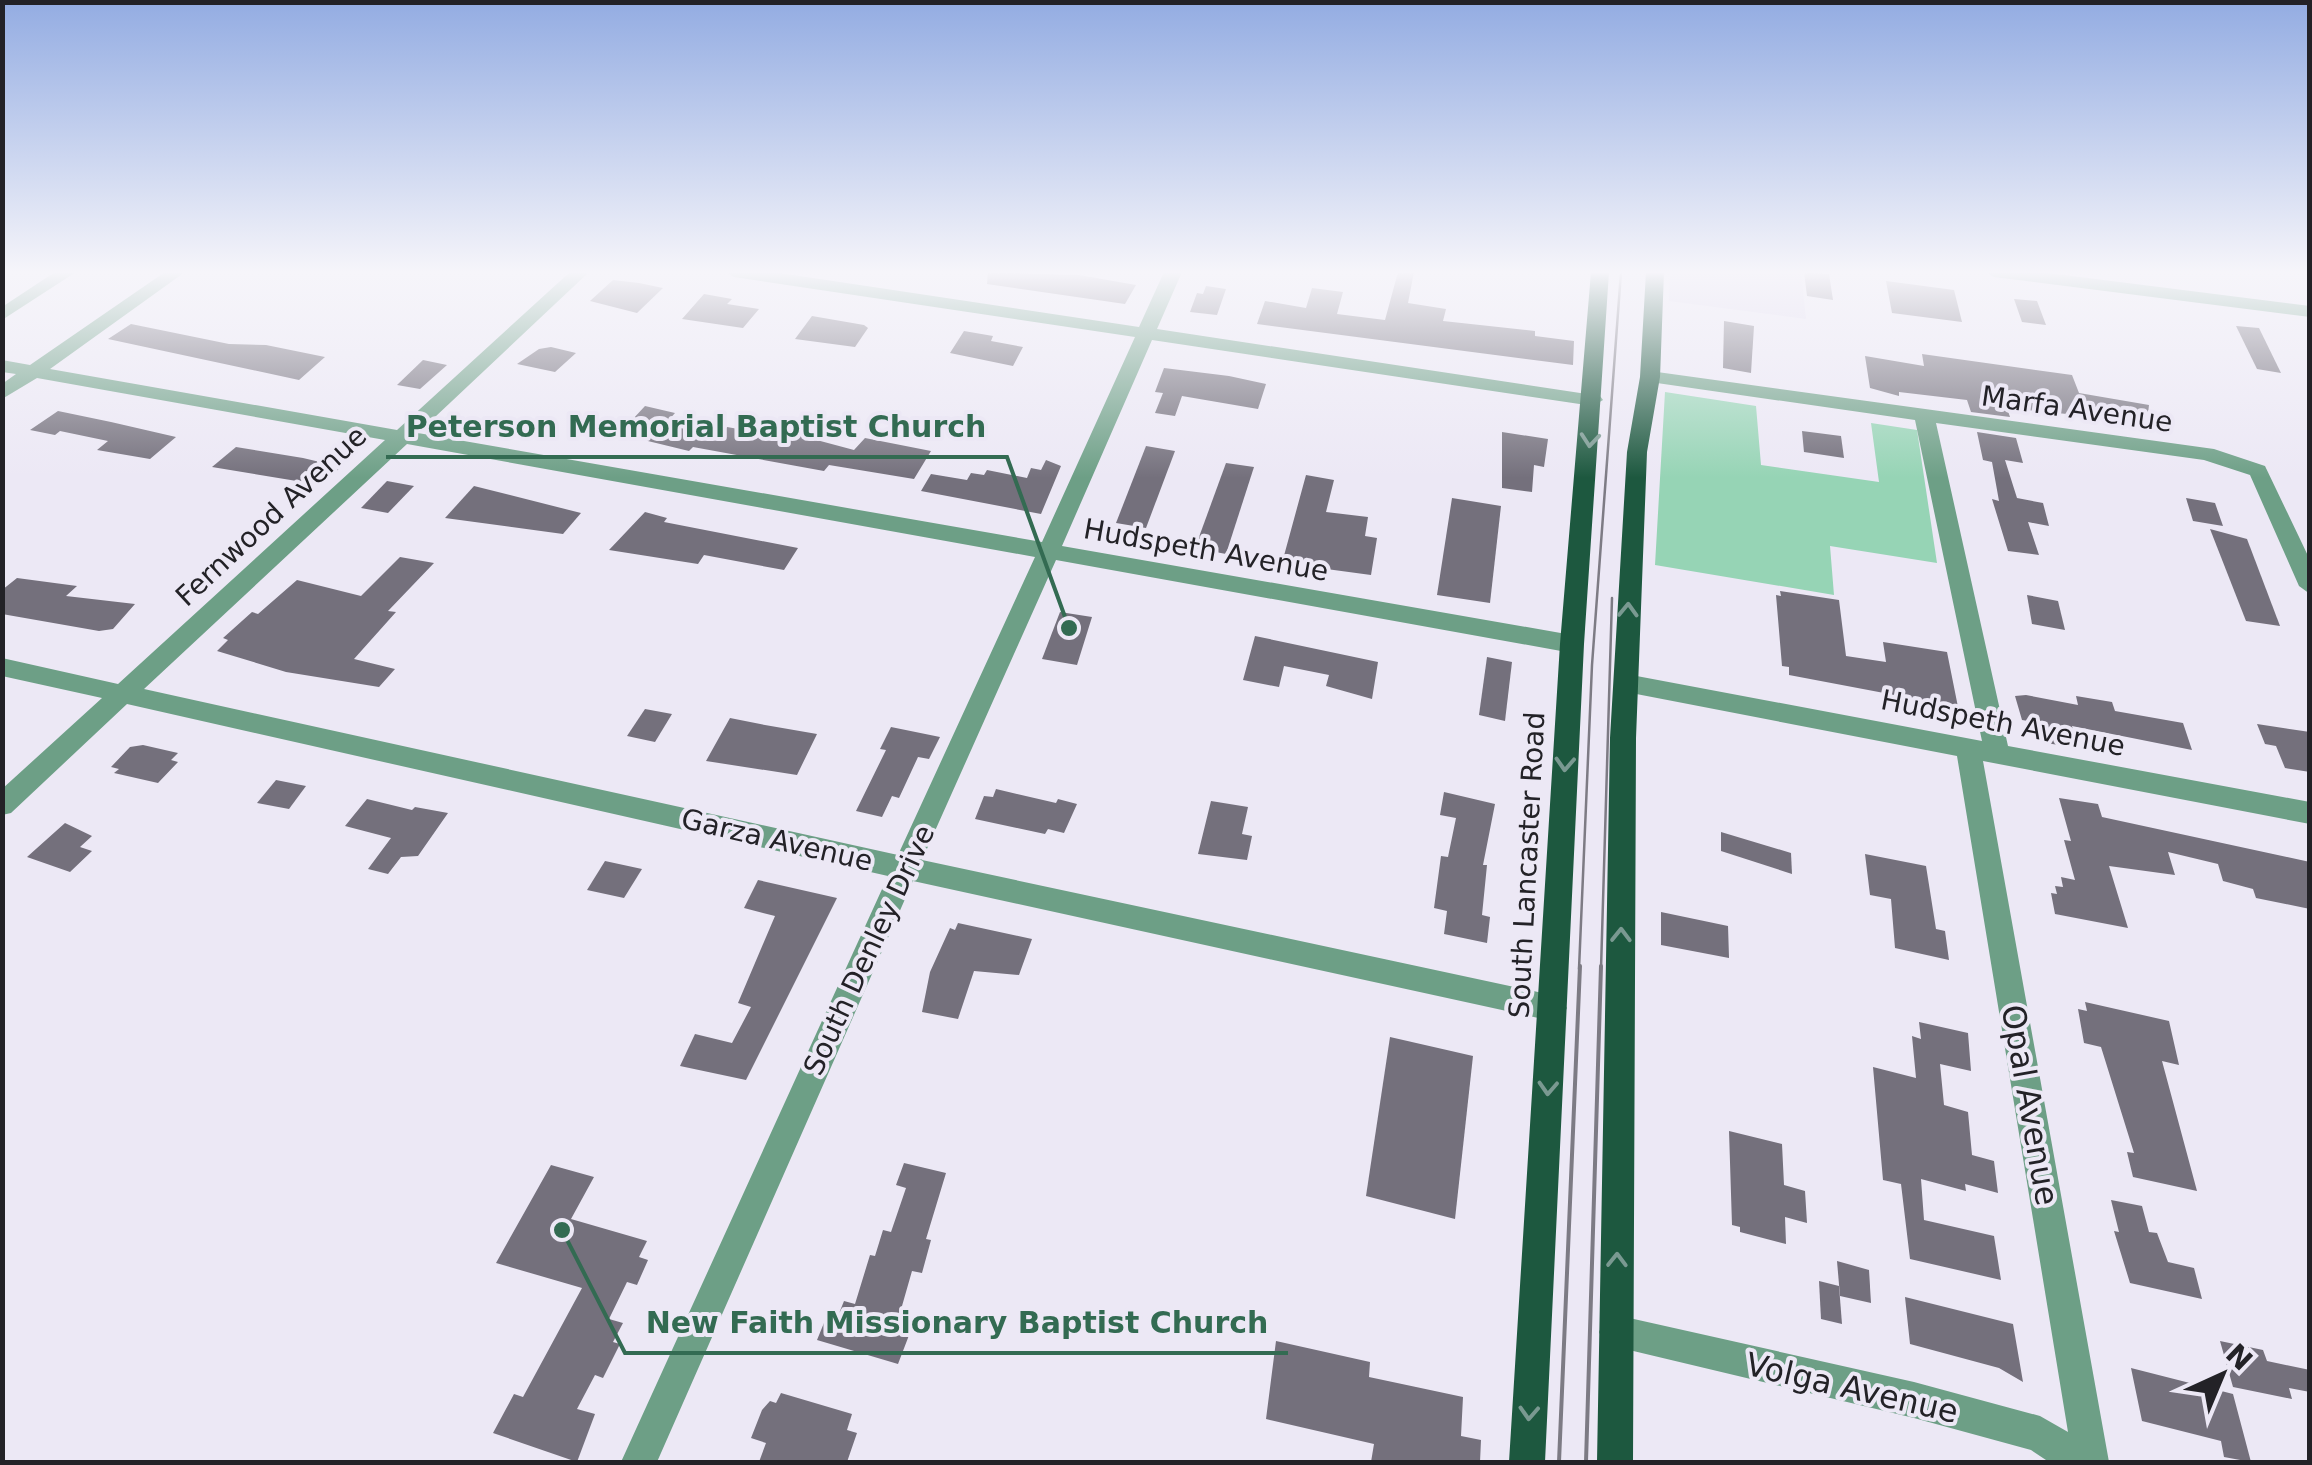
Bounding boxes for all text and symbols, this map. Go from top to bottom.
street label: Marfa Avenue [1979,379,2175,439]
callout: Peterson Memorial Baptist Church [386,397,1007,457]
text: Peterson Memorial Baptist Church [406,409,986,444]
street label: Fernwood Avenue [169,419,373,613]
one-way arrow [1579,432,1601,448]
street label: Hudspeth Avenue [1081,512,1331,588]
one-way arrow [1618,602,1639,618]
street label: Hudspeth Avenue [1878,683,2128,763]
street label: South Lancaster Road [1502,711,1552,1019]
one-way arrow [1555,756,1576,772]
street label: Garza Avenue [678,802,876,878]
street label: South Denley Drive [797,820,941,1080]
one-way arrow [1611,927,1632,943]
street label: Opal Avenue [1994,1002,2066,1208]
one-way arrow [1538,1081,1559,1097]
one-way arrow [1606,1252,1627,1268]
callout: New Faith Missionary Baptist Church [625,1293,1288,1353]
text: New Faith Missionary Baptist Church [646,1305,1268,1340]
north arrow [2172,1325,2272,1425]
text: N [2219,1337,2259,1377]
street label: Volga Avenue [1742,1345,1962,1431]
one-way arrow [1519,1405,1540,1421]

